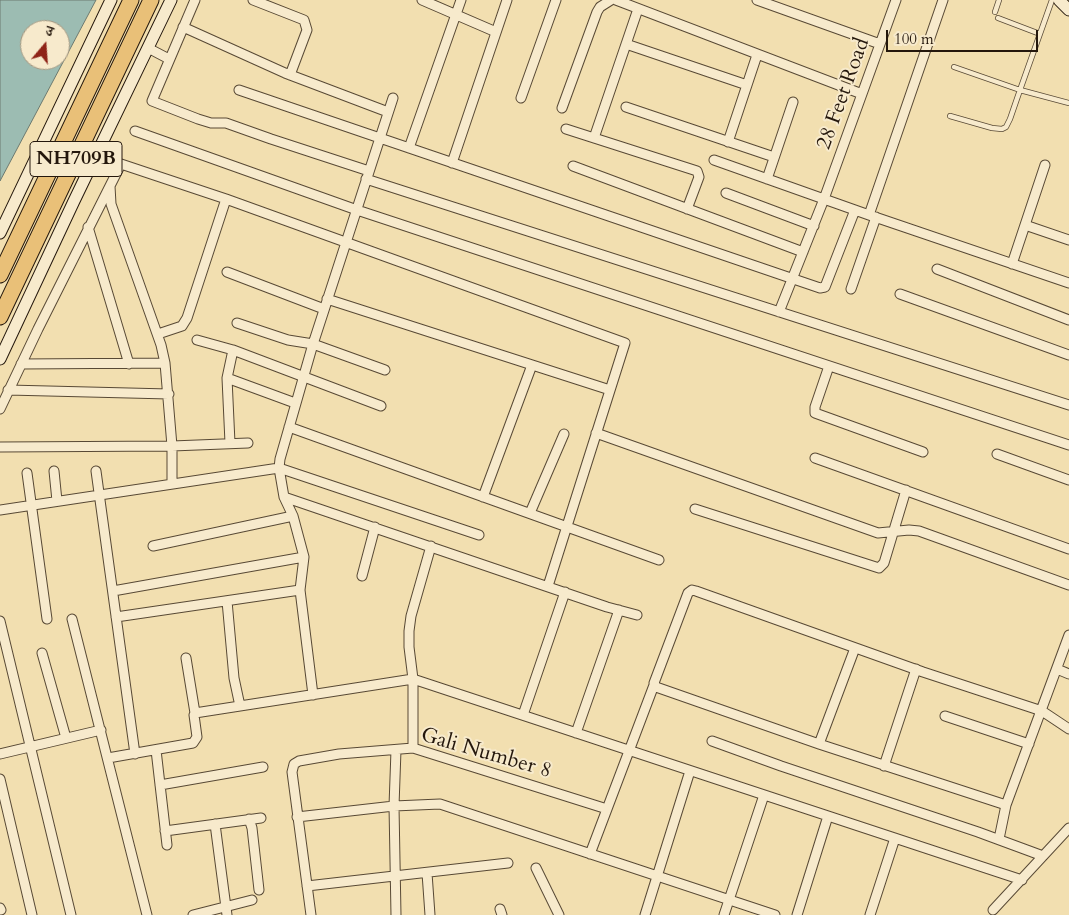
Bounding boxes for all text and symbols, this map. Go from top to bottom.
north arrow [20,20,70,70]
scale bar [889,20,1042,52]
text: उ [43,21,56,41]
text: 100 m [894,29,934,49]
street label: 28 Feet Road [812,35,876,153]
road number: NH709B [30,142,122,176]
street label: Gali Number 8 [418,723,554,785]

